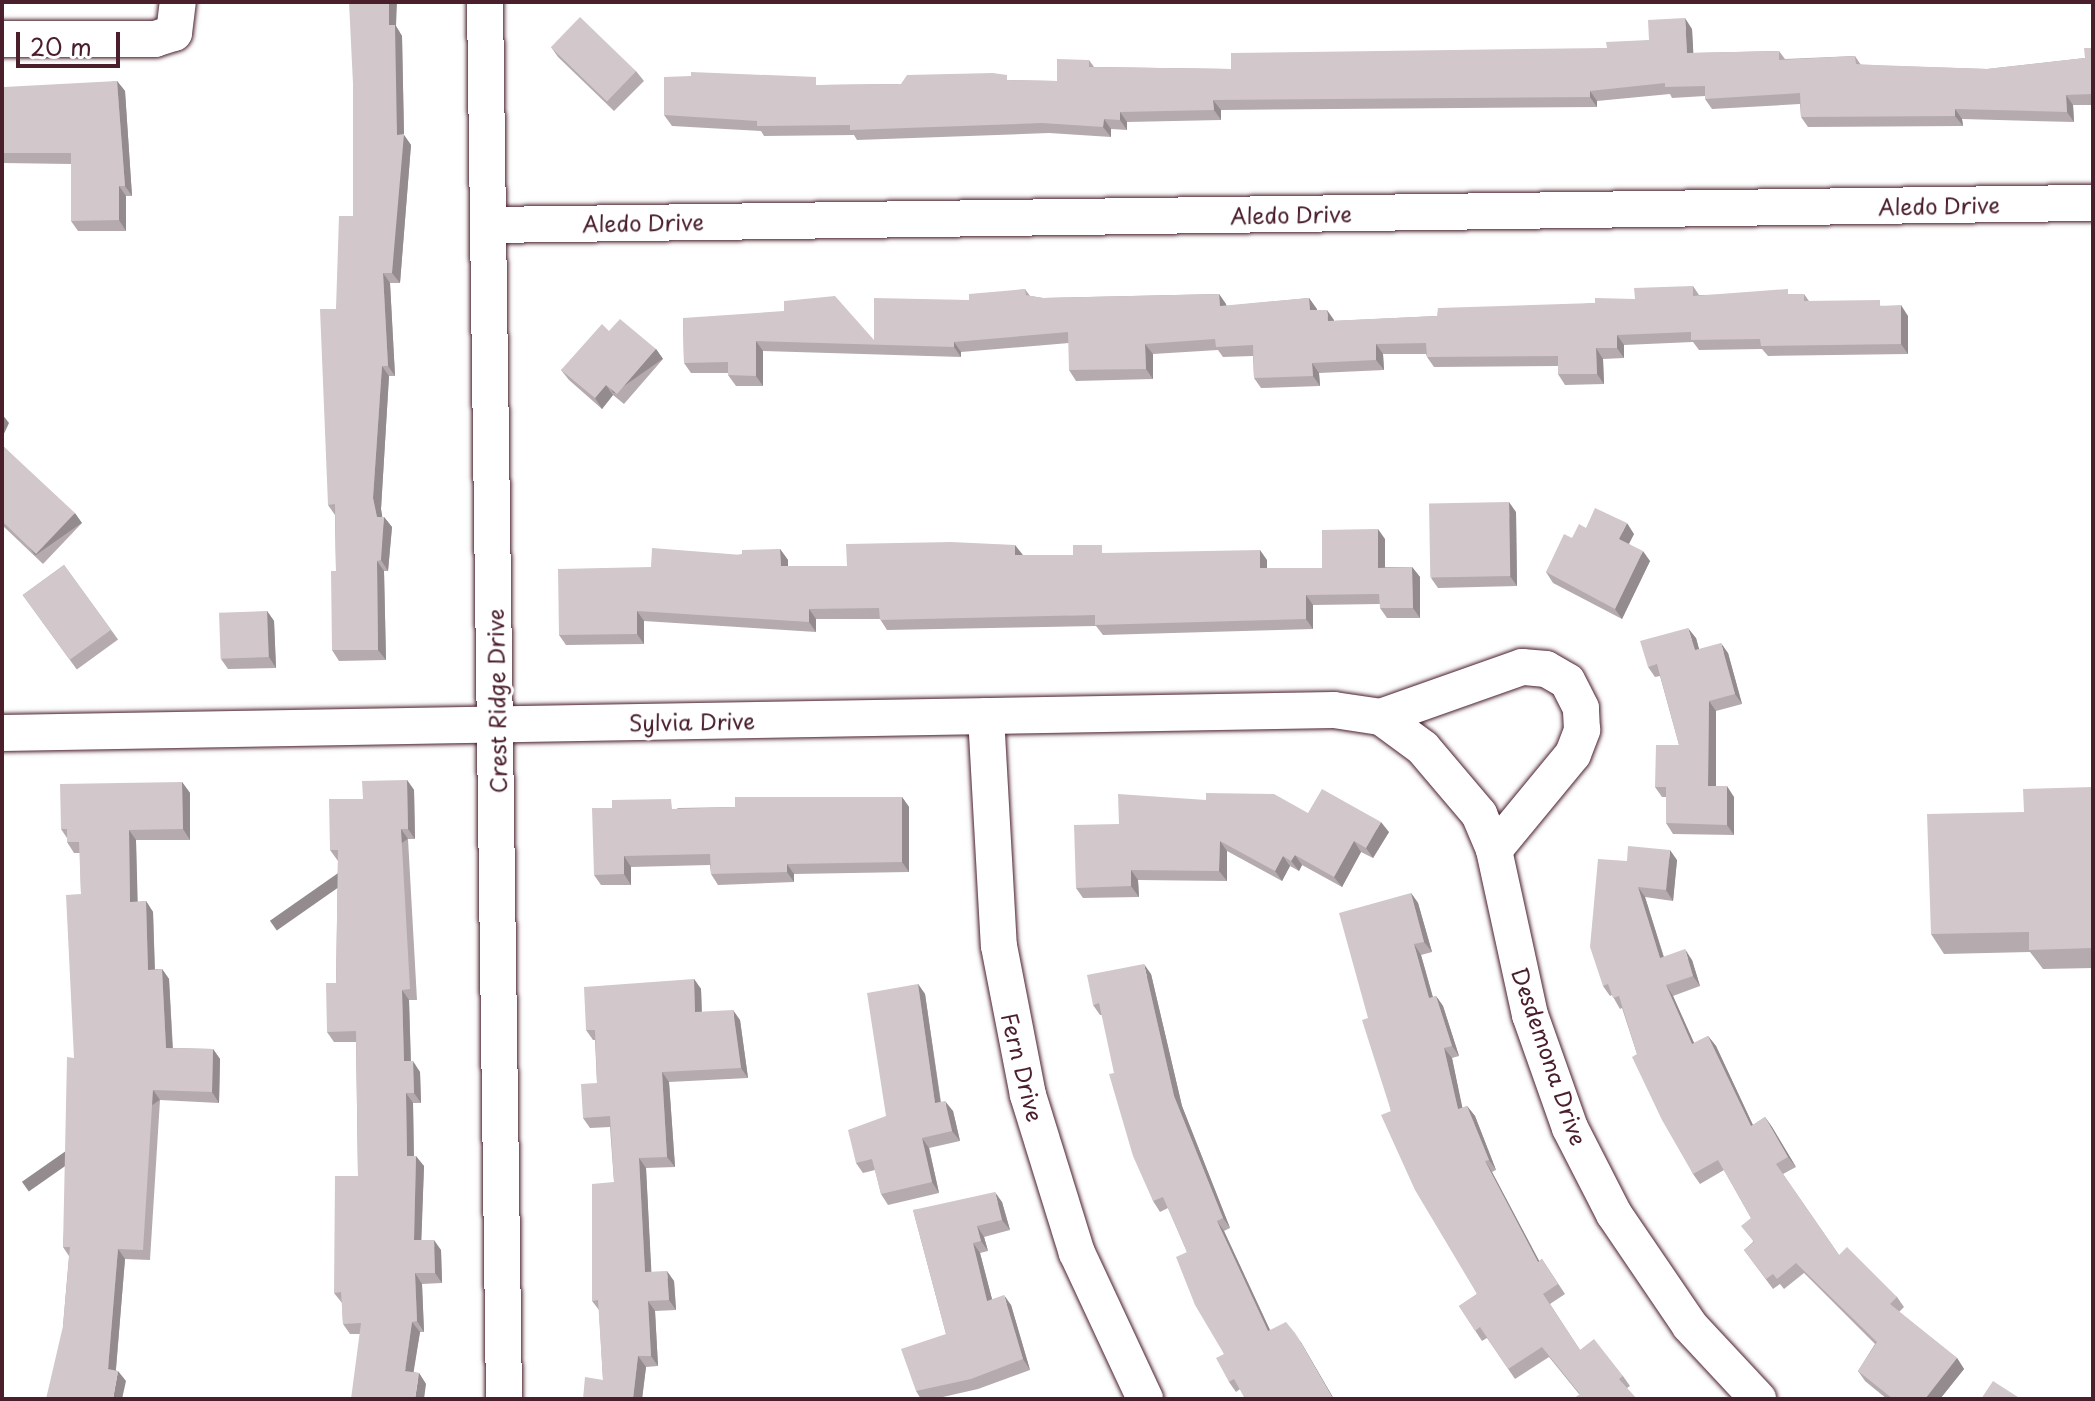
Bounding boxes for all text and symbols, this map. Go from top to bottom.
scale bar [20,16,124,66]
text: 20 m [30,28,92,64]
street label: Aledo Drive [1878,191,2000,219]
street label: Aledo Drive [1230,200,1352,228]
street label: Aledo Drive [582,208,704,236]
street label: Crest Ridge Drive [481,608,511,794]
street label: Sylvia Drive [629,707,755,735]
street label: Desdemona Drive [1507,964,1593,1148]
street label: Fern Drive [997,1010,1049,1124]

